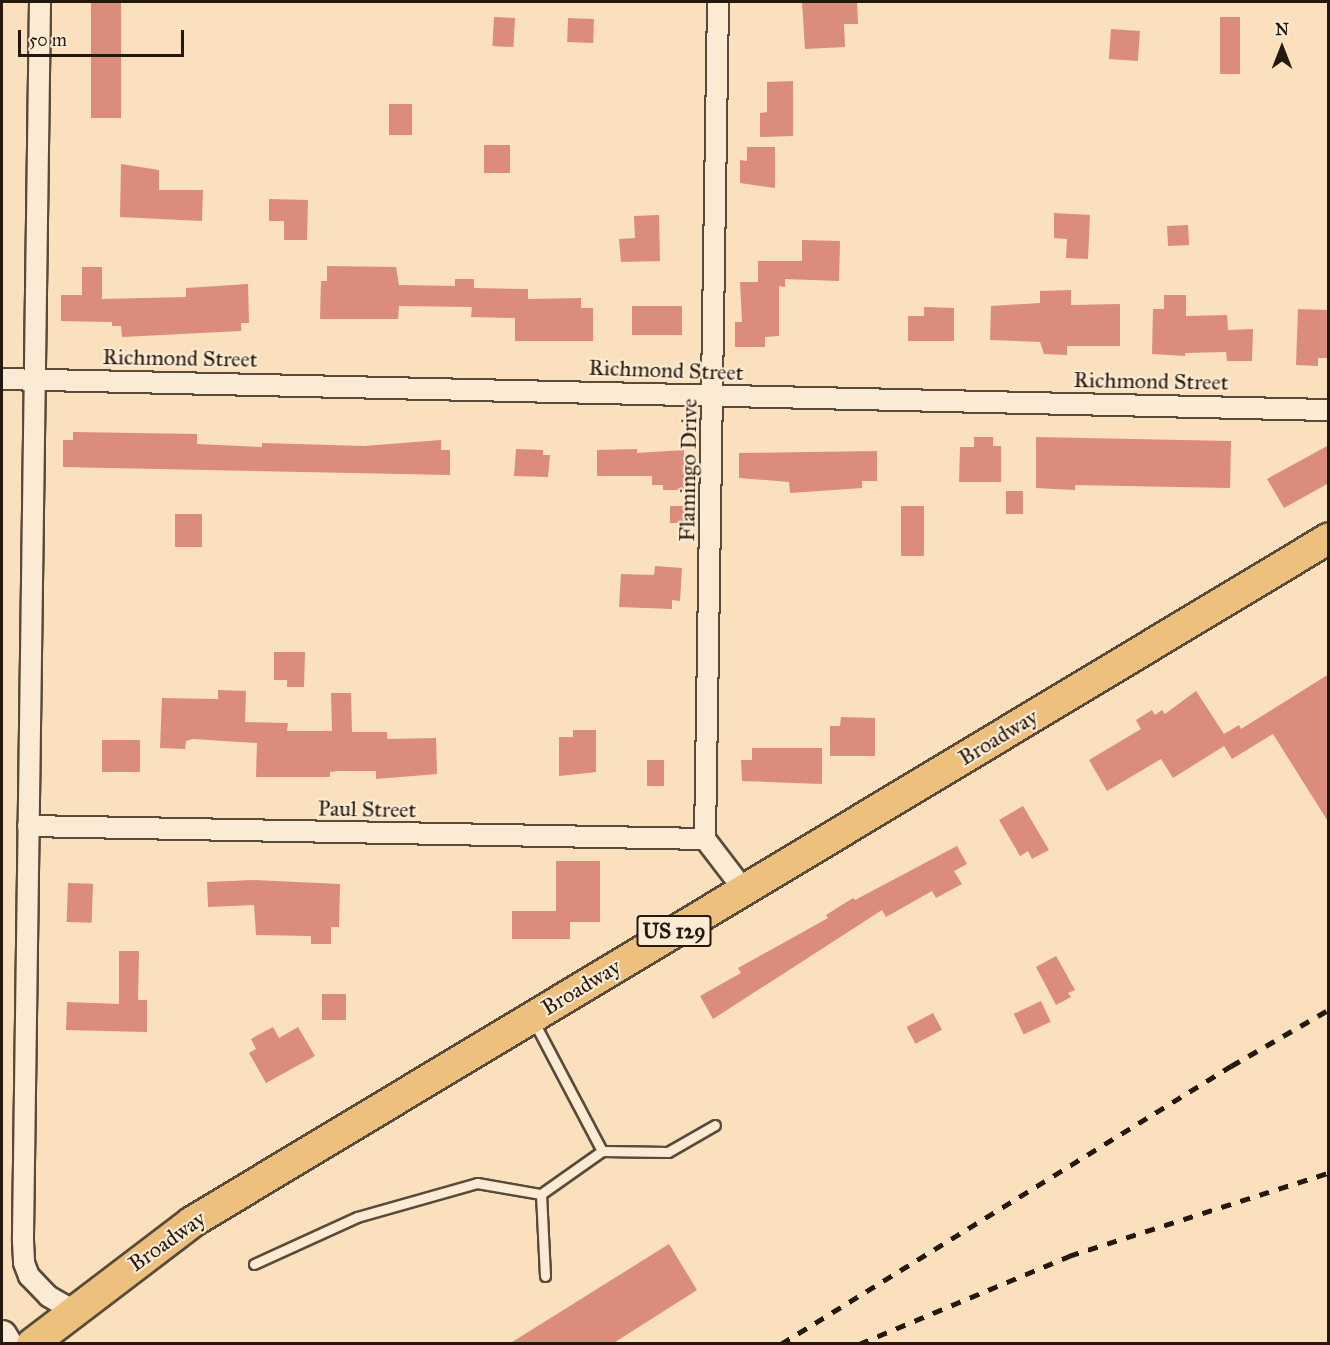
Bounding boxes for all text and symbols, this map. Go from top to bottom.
scale bar [21,18,188,56]
north arrow [1252,18,1312,78]
text: N [1275,20,1289,39]
text: 50 m [29,29,67,51]
street label: Richmond Street [102,343,258,373]
street label: Richmond Street [588,354,744,386]
street label: Richmond Street [1073,366,1229,396]
street label: Flamingo Drive [674,398,702,542]
street label: Broadway [954,703,1042,771]
street label: Paul Street [318,795,416,823]
road number: US 129 [636,913,712,949]
street label: Broadway [537,953,625,1021]
street label: Broadway [123,1205,211,1277]

